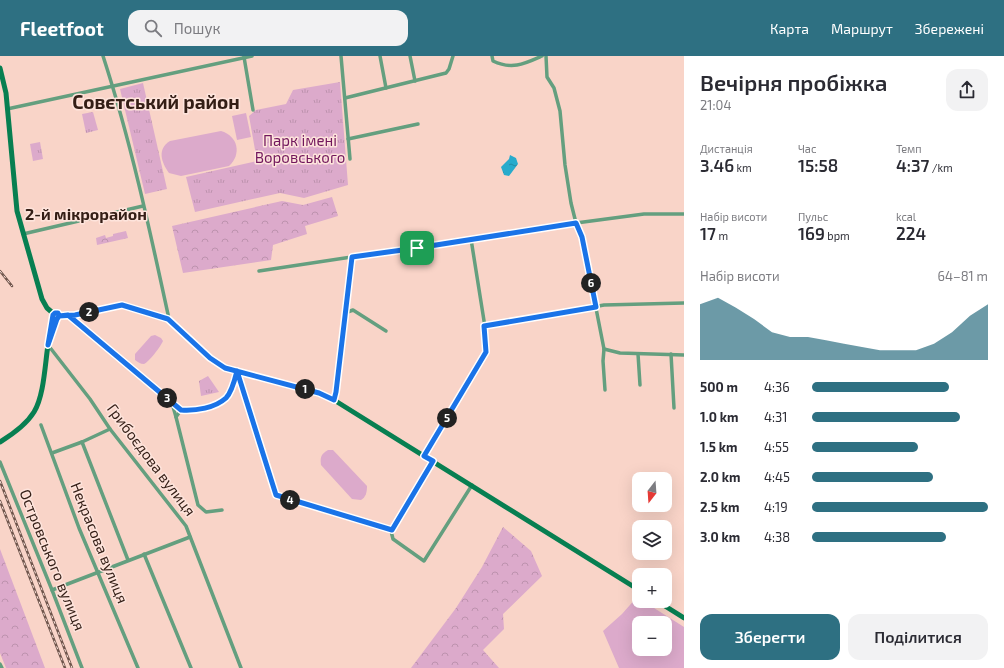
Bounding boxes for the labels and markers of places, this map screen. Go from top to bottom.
pin [400,231,434,265]
pin: 6 [581,273,601,293]
pin: 2 [79,302,99,322]
pin: 1 [295,379,315,399]
pin: 3 [157,388,177,408]
pin: 5 [437,408,457,428]
pin: 4 [280,490,300,510]

